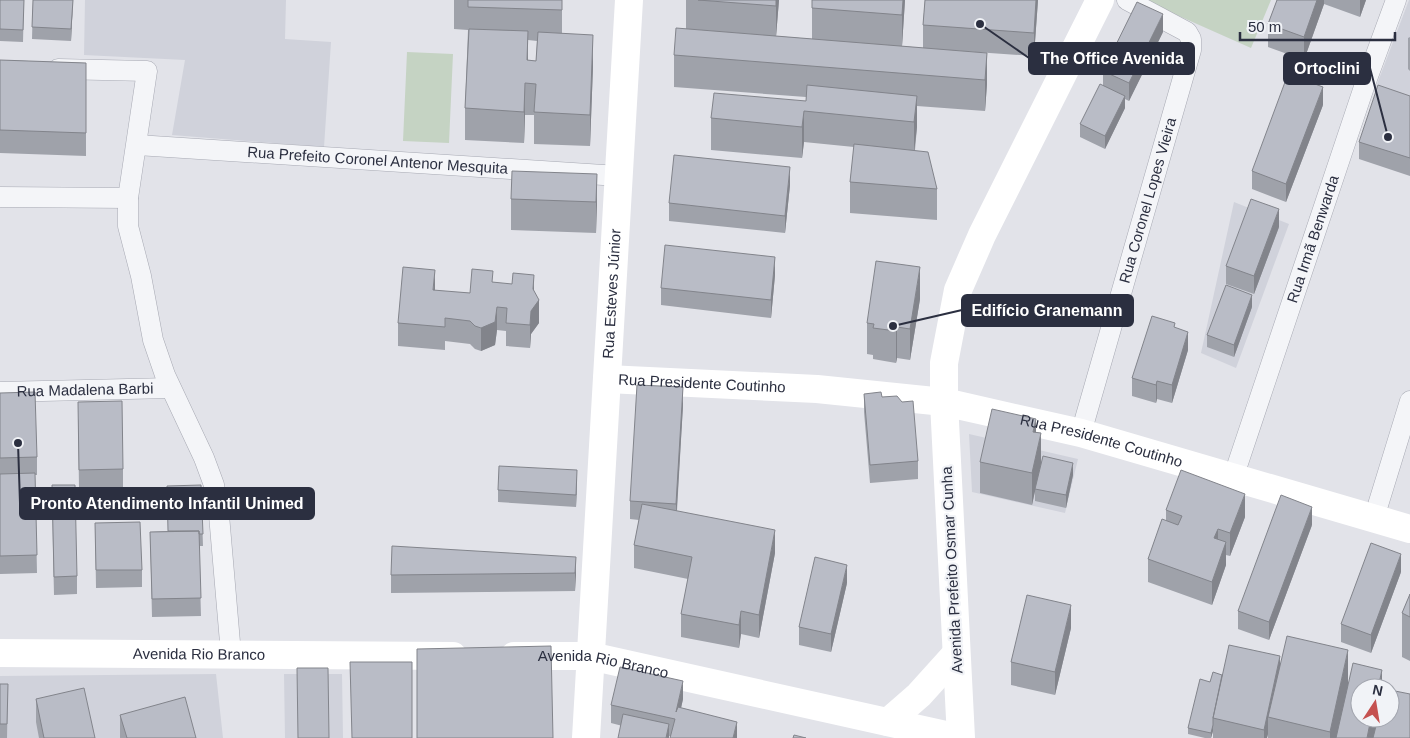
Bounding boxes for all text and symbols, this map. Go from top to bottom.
scale bar [1240,10,1395,42]
text: 50 m [1248,18,1281,35]
callout: The Office Avenida [1029,43,1194,74]
text: The Office Avenida [1040,50,1184,67]
callout: Ortoclini [1284,53,1370,84]
text: Ortoclini [1294,60,1360,77]
street label: Rua Coronel Lopes Vieira [1115,115,1179,285]
street label: Rua Prefeito Coronel Antenor Mesquita [247,143,509,177]
street label: Rua Irmã Benwarda [1283,172,1342,305]
street label: Rua Esteves Júnior [599,228,624,359]
callout: Edifício Granemann [962,295,1133,326]
text: Edifício Granemann [971,302,1123,319]
street label: Rua Presidente Coutinho [618,371,786,395]
street label: Rua Madalena Barbi [16,379,154,400]
street label: Rua Presidente Coutinho [1019,410,1185,470]
street label: Avenida Prefeito Osmar Cunha [938,465,965,674]
callout: Pronto Atendimento Infantil Unimed [20,488,314,519]
text: Pronto Atendimento Infantil Unimed [30,495,304,512]
street label: Avenida Rio Branco [133,645,265,663]
street label: Avenida Rio Branco [538,647,670,681]
north arrow [1350,678,1400,728]
text: N [1371,681,1384,699]

